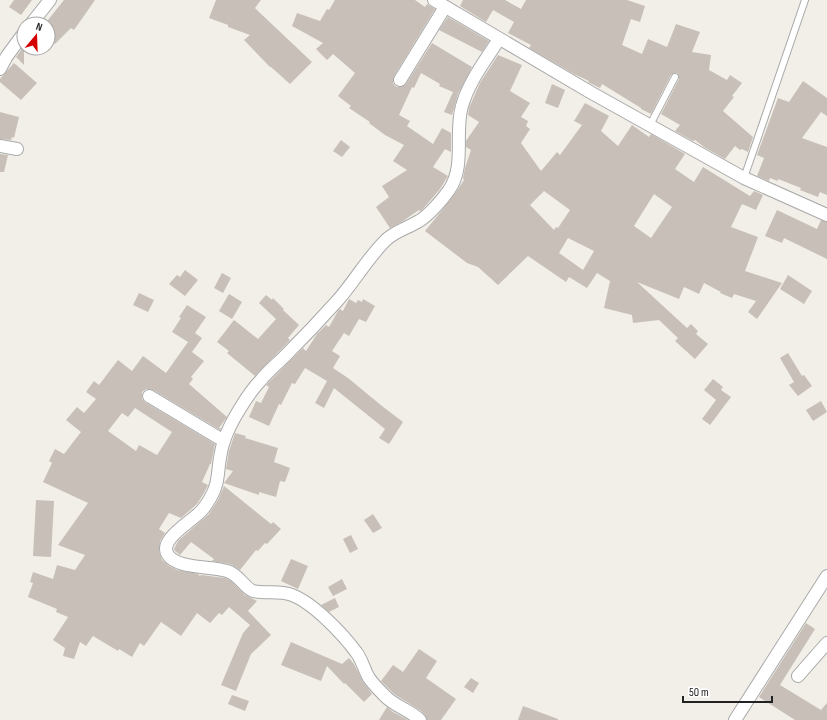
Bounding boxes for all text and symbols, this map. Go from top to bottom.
north arrow [16,16,56,56]
text: N [34,20,44,34]
scale bar [683,678,772,704]
text: 50 m [689,685,709,700]

